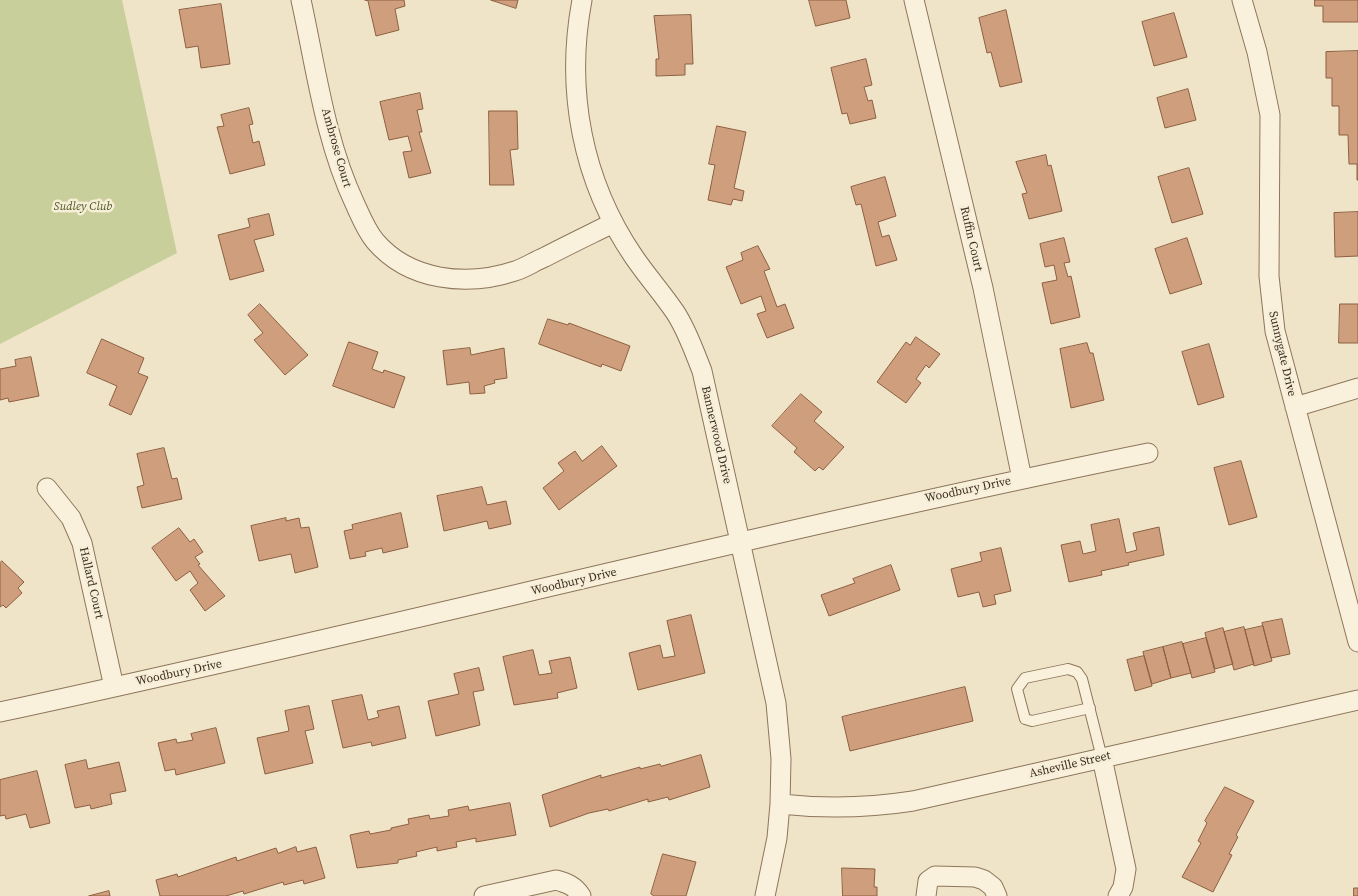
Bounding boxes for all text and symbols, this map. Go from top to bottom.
street label: Ambrose Court [318,107,354,189]
park label: Sudley Club [54,200,112,214]
street label: Ruffin Court [957,205,985,273]
street label: Sunnygate Drive [1265,310,1299,398]
street label: Bannerwood Drive [698,385,734,485]
street label: Woodbury Drive [924,474,1012,506]
street label: Hallard Court [76,546,106,620]
street label: Woodbury Drive [530,565,618,599]
street label: Woodbury Drive [135,657,223,689]
street label: Asheville Street [1028,749,1112,781]

